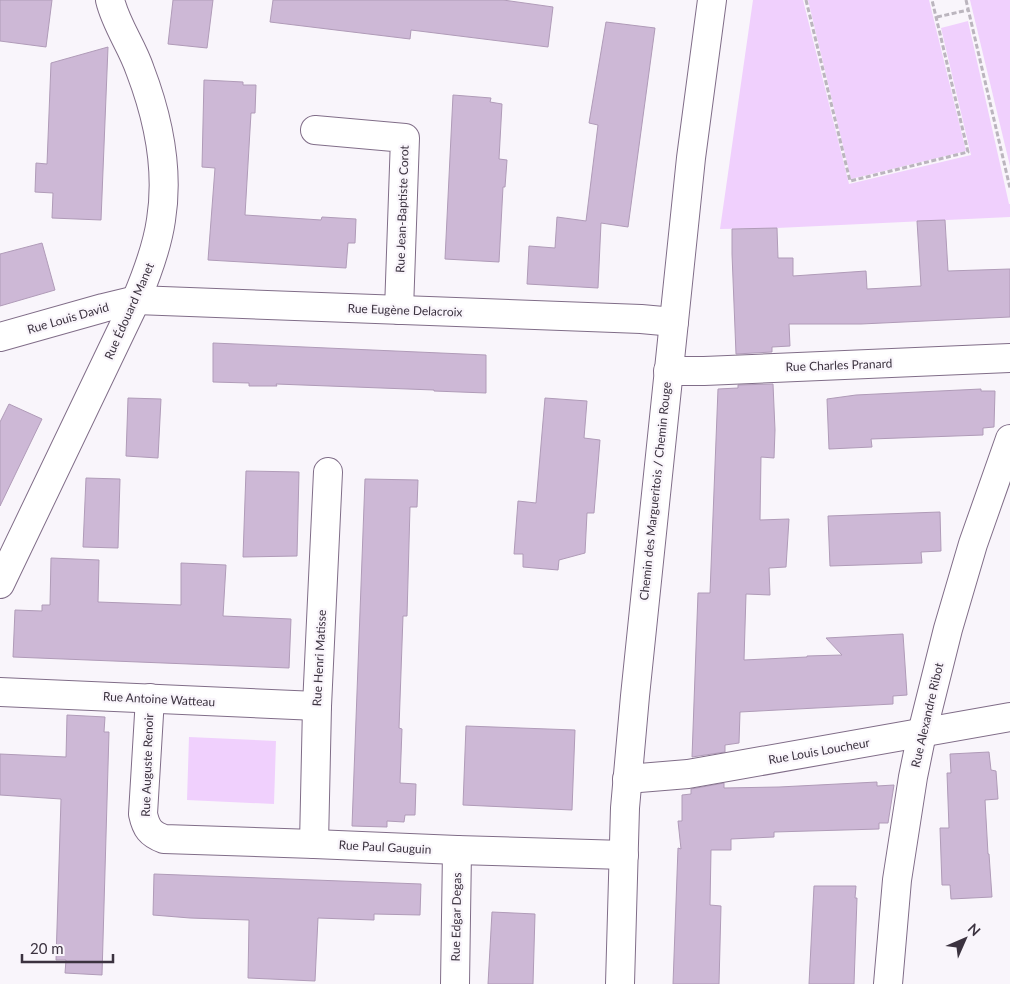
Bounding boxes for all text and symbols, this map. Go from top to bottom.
street label: Rue Jean-Baptiste Corot [392,144,412,273]
street label: Rue Édouard Manet [101,260,157,362]
street label: Rue Louis David [25,299,111,337]
street label: Rue Eugène Delacroix [347,300,463,320]
street label: Rue Charles Pranard [785,356,893,374]
street label: Chemin des Margueritois / Chemin Rouge [636,381,674,601]
street label: Rue Henri Matisse [309,609,329,707]
street label: Rue Alexandre Ribot [908,660,947,769]
street label: Rue Antoine Watteau [102,689,216,709]
street label: Rue Auguste Renoir [138,712,156,817]
street label: Rue Louis Loucheur [767,735,872,767]
street label: Rue Paul Gauguin [338,837,432,857]
street label: Rue Edgar Degas [448,872,464,962]
north arrow [940,914,990,964]
text: N [965,920,984,939]
scale bar [22,932,114,964]
text: 20 m [30,939,64,957]

